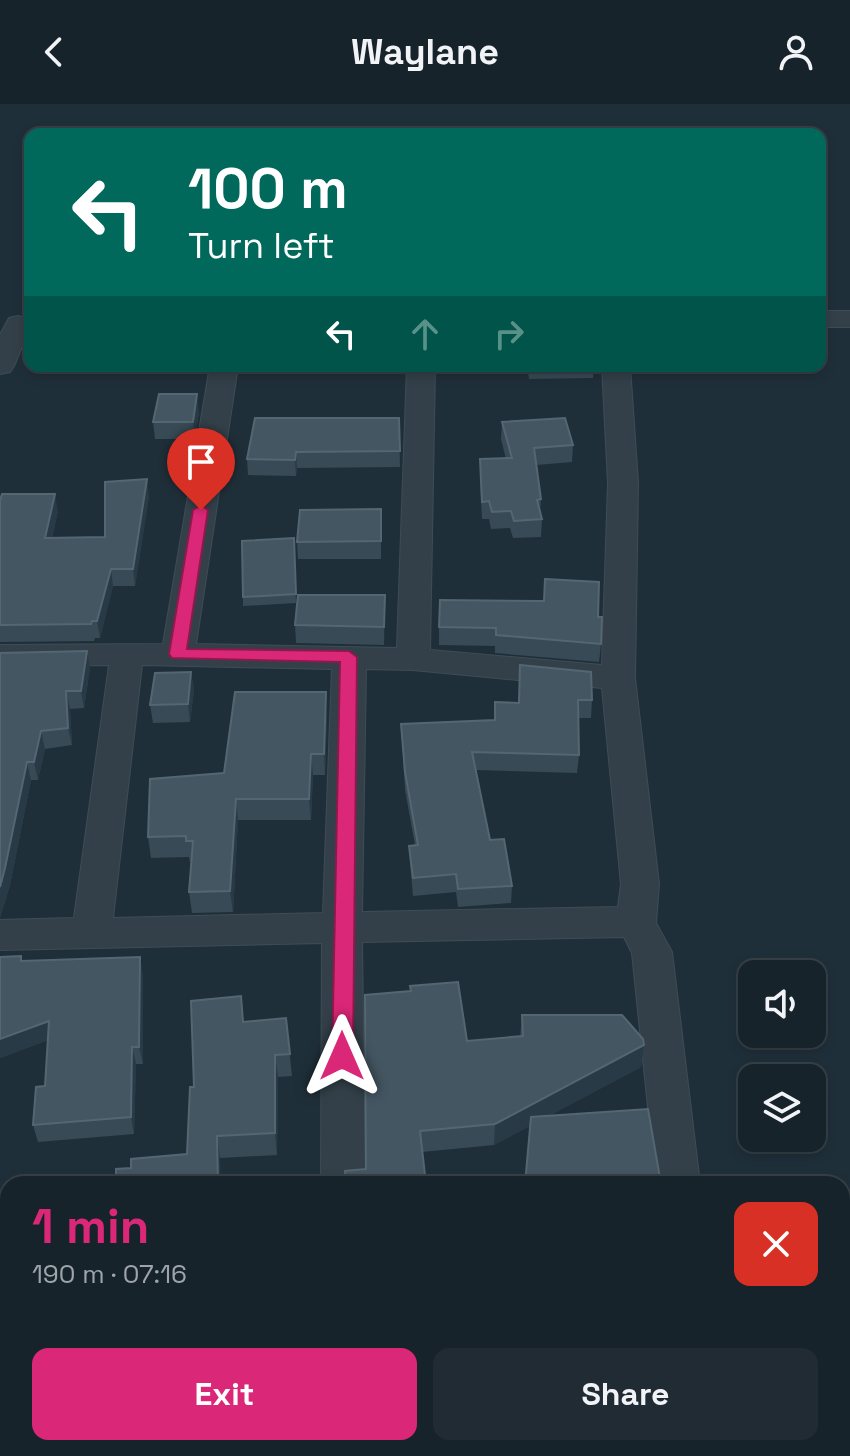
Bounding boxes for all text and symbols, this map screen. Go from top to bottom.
text: Waylane [351,29,499,75]
icon: back [32,30,76,74]
icon: person [774,30,818,74]
text: 100 m [188,153,348,224]
icon: left [56,160,160,264]
text: Turn left [188,223,335,269]
icon: left [319,312,363,356]
icon: ahead [403,312,447,356]
icon: right [487,312,531,356]
pin [167,428,235,510]
icon: arrive [179,440,223,484]
map controls [738,960,826,1152]
button: sound [738,960,826,1048]
position arrow [300,1014,384,1098]
button: layers [738,1064,826,1152]
text: 1 min [32,1196,149,1257]
button: close [734,1202,818,1286]
text: 190 m · 07:16 [32,1257,187,1291]
button: Exit [32,1348,417,1440]
button: Share [433,1348,818,1440]

